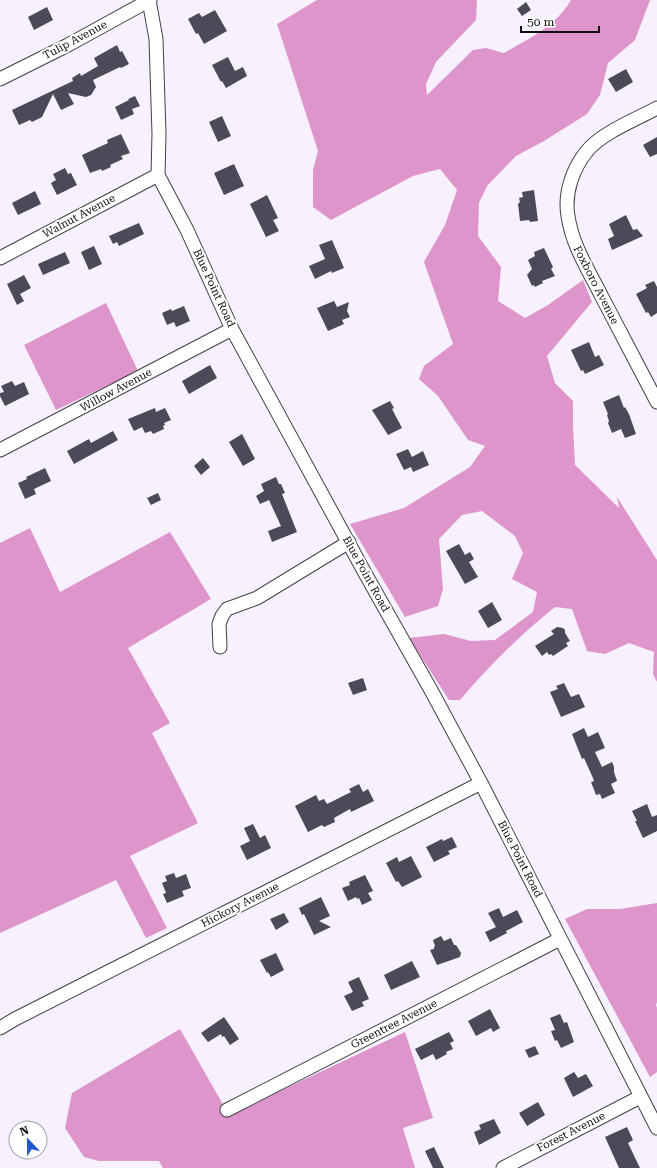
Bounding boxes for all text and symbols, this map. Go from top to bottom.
scale bar [521,8,599,34]
text: 50 m [527,15,554,29]
street label: Tulip Avenue [41,18,109,62]
street label: Walnut Avenue [41,191,117,241]
street label: Foxboro Avenue [571,244,621,326]
street label: Blue Point Road [190,247,238,329]
street label: Willow Avenue [78,366,154,414]
street label: Blue Point Road [340,534,392,614]
street label: Blue Point Road [495,818,545,900]
street label: Hickory Avenue [199,880,281,930]
street label: Greentree Avenue [349,997,439,1051]
street label: Forest Avenue [535,1109,607,1155]
north arrow [8,1120,48,1160]
text: N [18,1123,31,1139]

